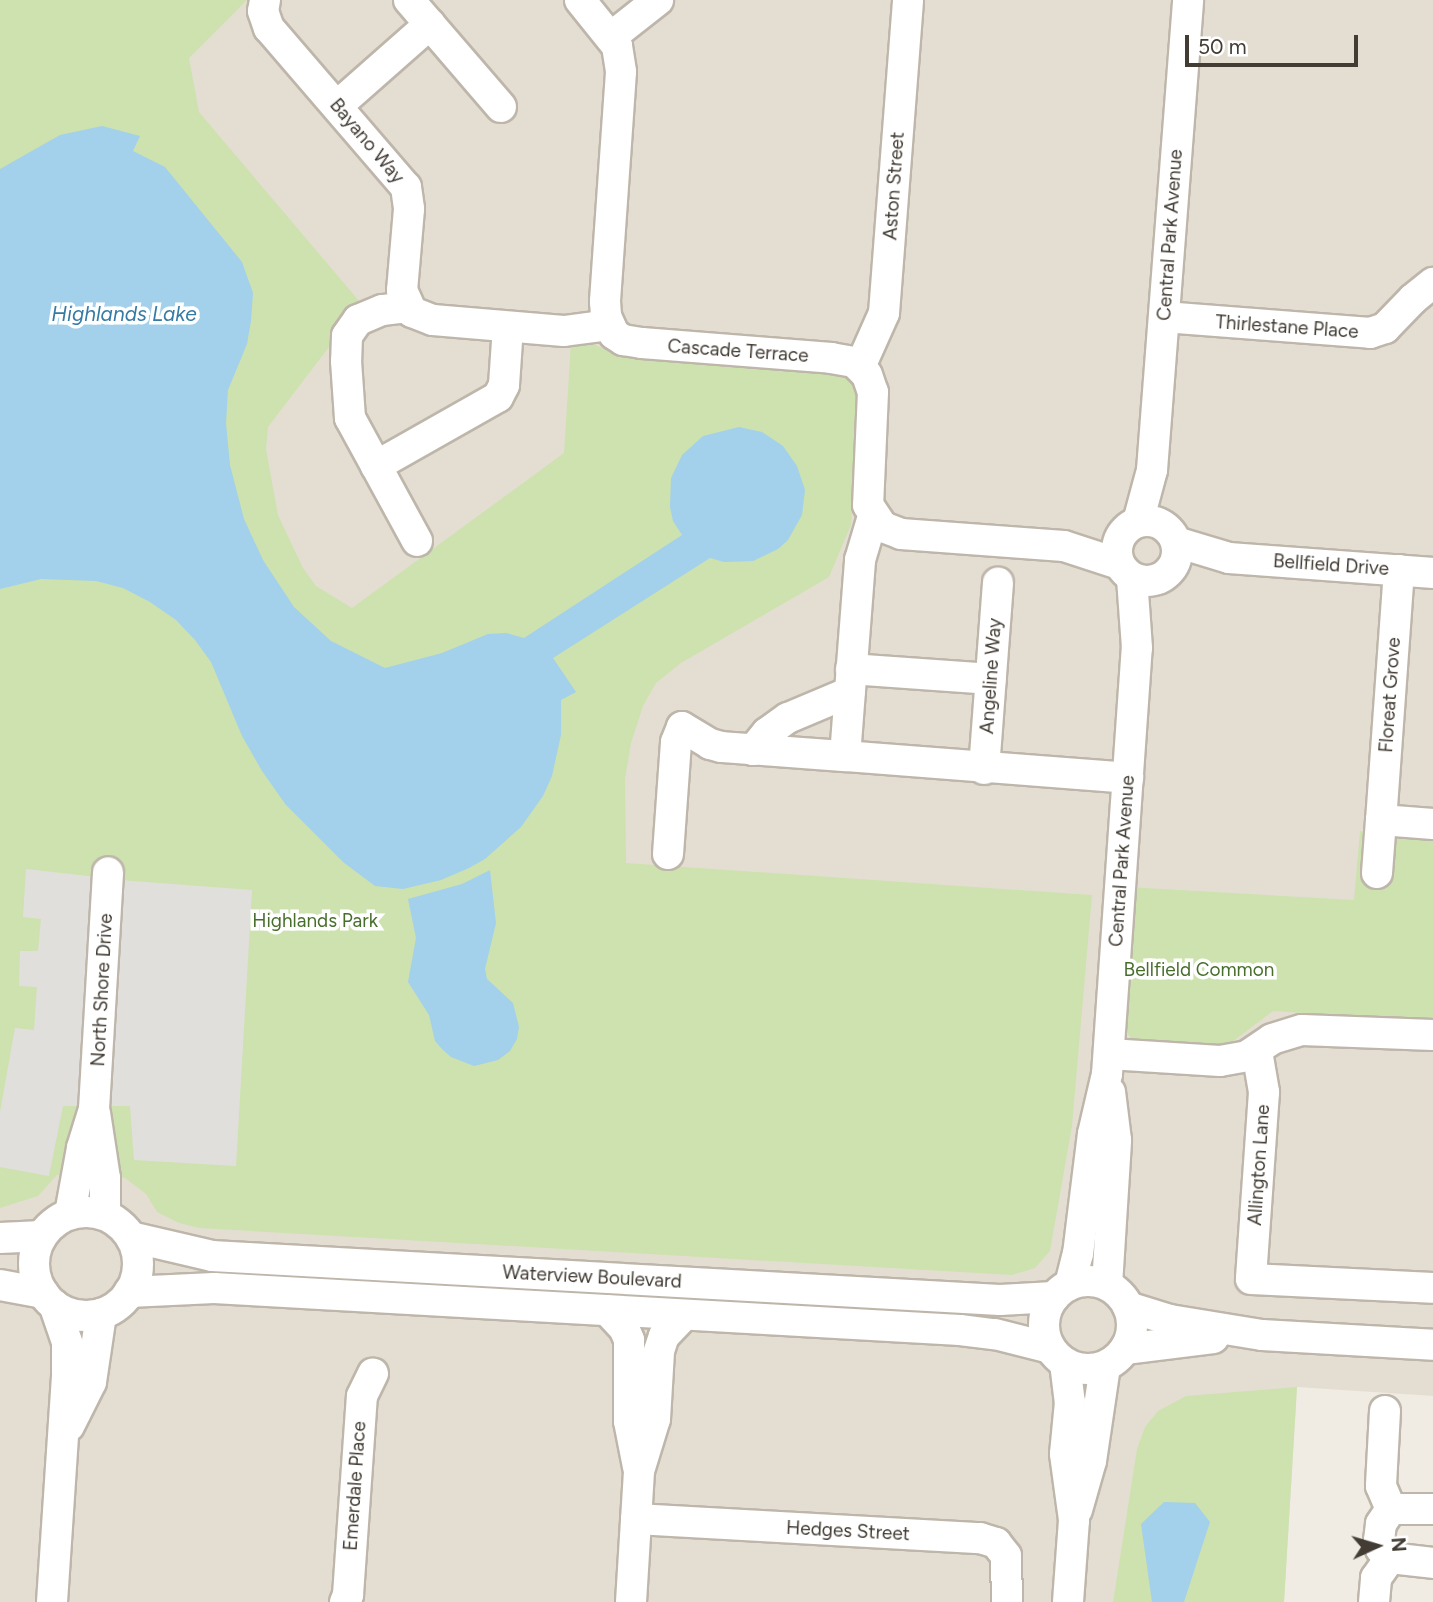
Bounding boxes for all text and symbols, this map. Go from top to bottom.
scale bar [1188,21,1361,65]
text: 50 m [1198,34,1247,59]
street label: Bayano Way [325,94,409,188]
street label: Aston Street [879,131,909,241]
street label: Central Park Avenue [1153,148,1187,322]
water label: Highlands Lake [51,301,197,327]
street label: Thirlestane Place [1215,311,1359,343]
street label: Cascade Terrace [667,335,809,367]
street label: Bellfield Drive [1272,550,1390,580]
street label: Angeline Way [976,617,1006,735]
street label: Floreat Grove [1375,637,1405,753]
street label: Central Park Avenue [1105,774,1139,948]
park label: Highlands Park [252,910,378,932]
street label: North Shore Drive [87,913,117,1067]
park label: Bellfield Common [1124,959,1274,981]
street label: Allington Lane [1243,1104,1275,1226]
street label: Waterview Boulevard [502,1261,682,1293]
street label: Emerdale Place [339,1420,371,1552]
north arrow [1342,1511,1412,1581]
street label: Hedges Street [785,1516,911,1546]
text: N [1386,1536,1410,1553]

